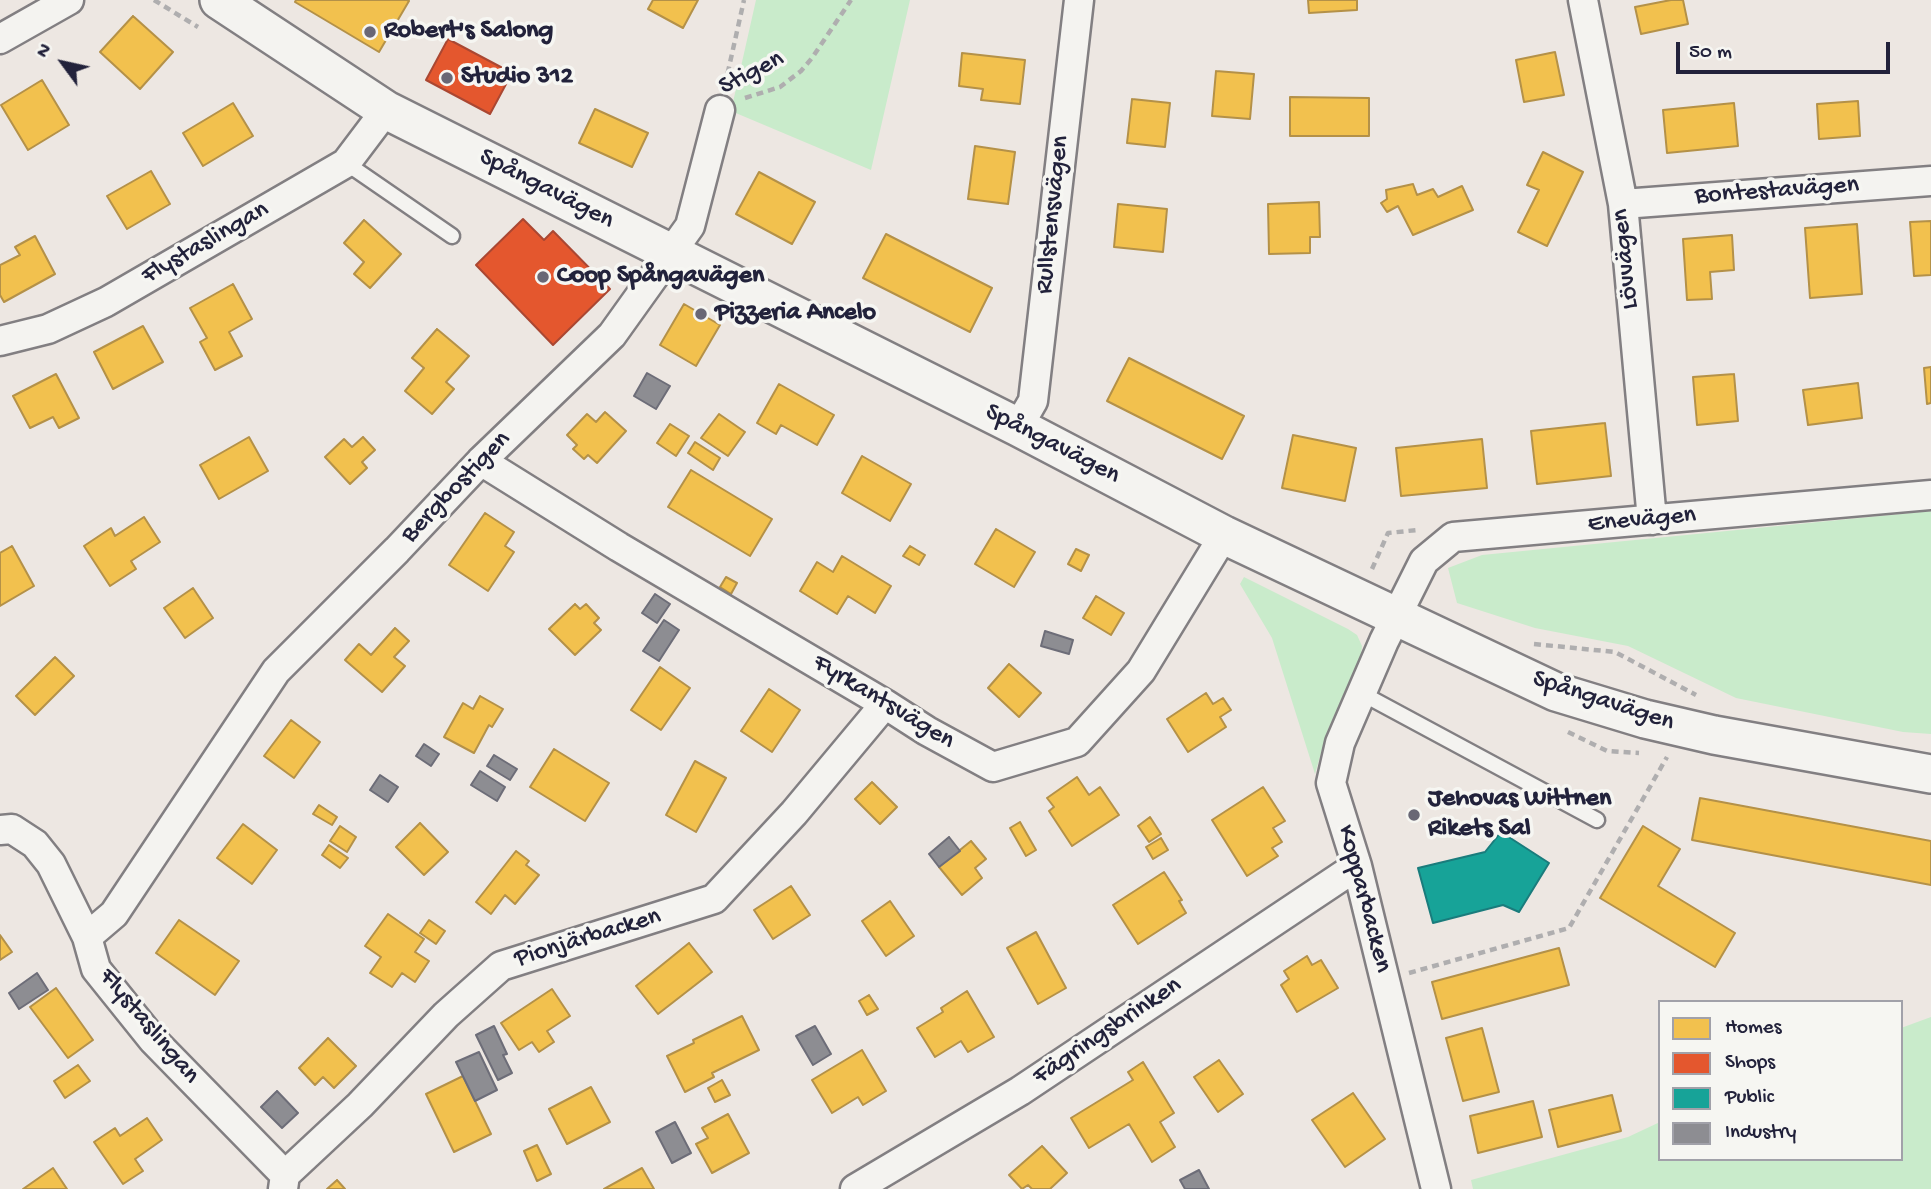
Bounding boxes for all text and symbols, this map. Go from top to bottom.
place label: Robert's Salong [384,16,553,48]
marker: Robert's Salong [362,24,378,40]
north arrow [28,28,98,98]
scale bar [1679,28,1892,72]
text: N [32,40,58,63]
text: 50 m [1689,41,1732,66]
street label: Stigen [714,44,790,104]
place label: Studio 312 [461,62,573,94]
marker: Studio 312 [439,70,455,86]
street label: Rullstensvägen [1030,134,1078,296]
street label: Spångavägen [473,143,619,237]
street label: Bontestavägen [1694,171,1860,213]
street label: Flystaslingan [137,195,275,293]
street label: Lövvägen [1606,207,1648,311]
place label: Coop Spångavägen [557,261,764,293]
marker: Coop Spångavägen [535,269,551,285]
place label: Pizzeria Ancelo [715,298,876,330]
marker: Pizzeria Ancelo [693,306,709,322]
street label: Spångavägen [979,398,1125,492]
street label: Bergbostigen [396,425,518,551]
street label: Enevägen [1587,501,1697,541]
street label: Fyrkantsvägen [806,648,960,758]
street label: Spångavägen [1528,664,1678,740]
place label: Jehovas Wittnen Rikets Sal [1428,784,1611,846]
marker: Jehovas Wittnen Rikets Sal [1406,807,1422,823]
street label: Kopparbacken [1328,822,1398,976]
street label: Pionjärbacken [511,902,665,976]
street label: Flystaslingan [91,963,205,1091]
street label: Fägringsbrinken [1028,971,1188,1093]
legend [1658,1000,1903,1161]
text: Homes [1725,1016,1781,1041]
text: Shops [1725,1051,1775,1076]
text: Public [1725,1086,1774,1111]
text: Industry [1725,1121,1796,1146]

